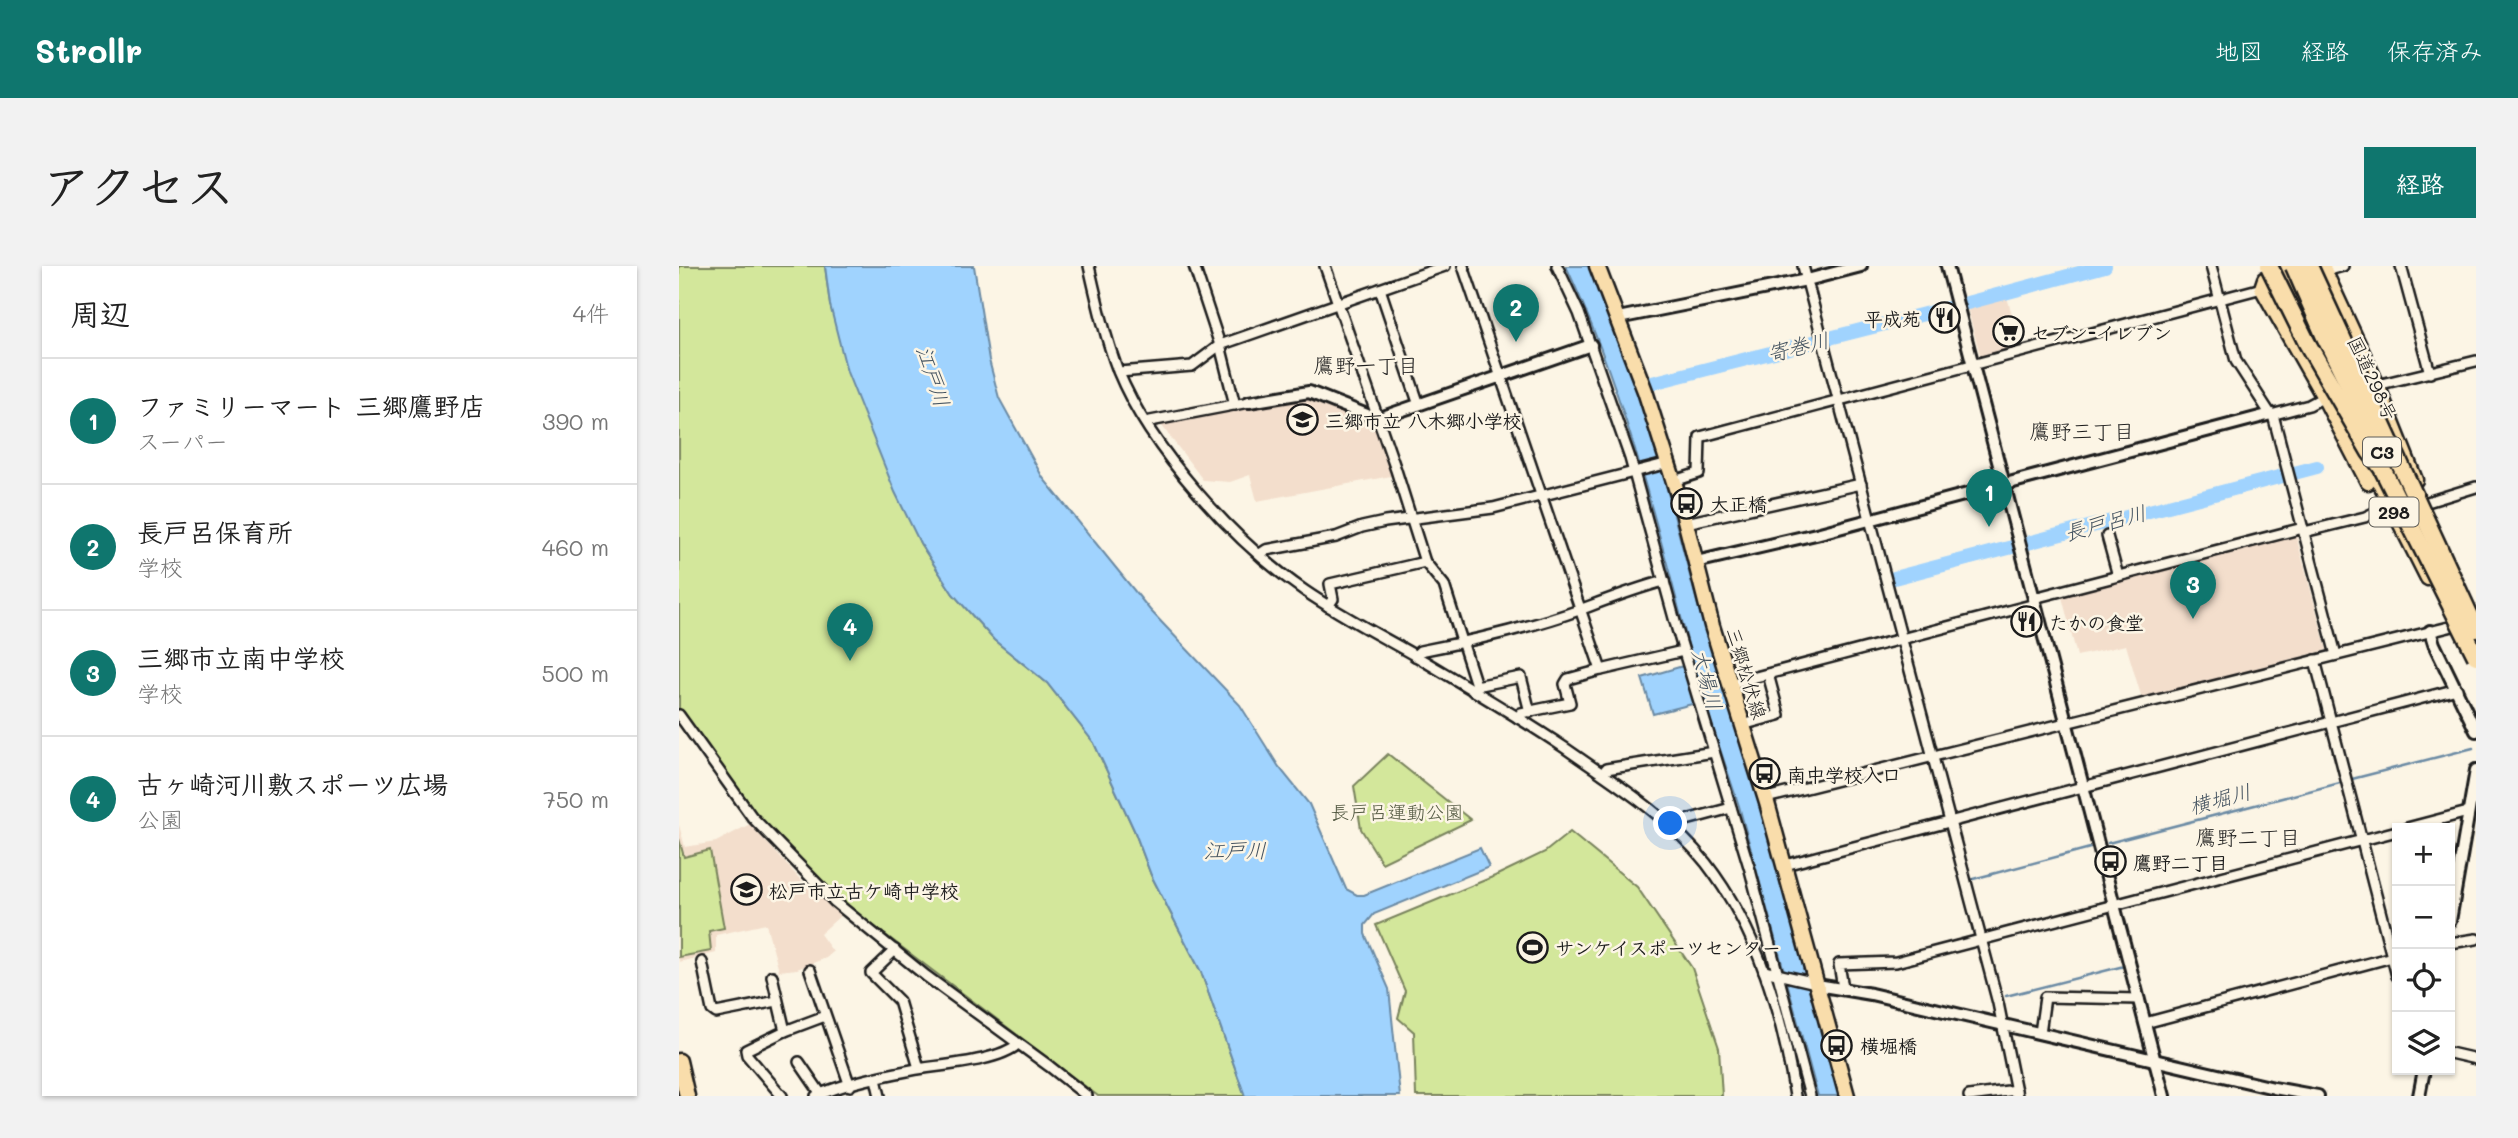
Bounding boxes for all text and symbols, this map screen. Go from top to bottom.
text: Strollr [35,28,143,71]
text: 地図 [2215,35,2263,66]
text: 経路 [2301,35,2349,66]
text: 保存済み [2387,35,2483,66]
button: 経路 [2364,147,2476,218]
text: アクセス [42,153,235,216]
pin: 2 [1493,284,1539,342]
text: 周辺 [70,293,130,333]
text: 4件 [572,298,609,328]
restaurant icon: 平成苑 [1927,301,1961,335]
place label: 平成苑 [1864,306,1921,331]
supermarket icon: セブン-イレブン [1991,315,2025,349]
place label: セブン-イレブン [2031,320,2172,345]
water label: 寄巻川 [1764,325,1832,367]
street label: 国道298号 [2343,332,2403,424]
water label: 江戸川 [911,342,957,410]
district label: 鷹野一丁目 [1314,351,1419,378]
text: ファミリーマート 三郷鷹野店 [137,389,485,423]
school or university icon: 三郷市立 八木郷小学校 [1285,403,1319,437]
text: 1 [88,406,98,436]
text: 390 m [542,406,609,436]
place label: 三郷市立 八木郷小学校 [1325,408,1522,433]
district label: 鷹野三丁目 [2030,417,2135,444]
text: スーパー [137,426,228,456]
road number: C3 [2363,438,2401,467]
pin: 1 [1966,469,2012,527]
bus stop icon: 大正橋 [1670,486,1704,520]
place label: 大正橋 [1710,491,1767,516]
water label: 長戸呂川 [2061,498,2149,546]
road number: 298 [2369,498,2419,526]
text: 長戸呂保育所 [137,515,293,549]
text: 2 [87,532,99,562]
text: 460 m [542,532,609,562]
text: 学校 [137,552,183,582]
pin: 3 [2170,561,2216,619]
pin: 4 [827,603,873,661]
restaurant icon: たかの食堂 [2009,605,2043,639]
place label: たかの食堂 [2049,610,2144,635]
street label: 三郷松伏線 [1721,624,1773,722]
text: 三郷市立南中学校 [137,641,345,675]
water label: 大場川 [1687,645,1729,713]
text: 3 [86,658,100,688]
text: 500 m [542,658,609,688]
text: 学校 [137,678,183,708]
bus stop icon: 南中学校入口 [1747,757,1781,791]
place label: 南中学校入口 [1787,762,1901,787]
text: 古ヶ崎河川敷スポーツ広場 [137,767,448,801]
water label: 横堀川 [2186,777,2254,819]
text: 4 [86,784,100,814]
text: 750 m [543,784,609,814]
park label: 長戸呂運動公園 [1330,799,1464,824]
text: 公園 [137,804,183,834]
your location [1653,806,1687,840]
district label: 鷹野二丁目 [2196,823,2301,850]
map controls [2392,823,2455,1075]
button: + [2392,823,2455,886]
water label: 江戸川 [1204,836,1267,863]
bus stop icon: 鷹野二丁目 [2093,845,2127,879]
place label: 鷹野二丁目 [2133,850,2228,875]
school or university icon: 松戸市立古ケ崎中学校 [729,873,763,907]
place label: 松戸市立古ケ崎中学校 [769,878,959,903]
button: − [2392,886,2455,949]
sports icon: サンケイスポーツセンター [1515,930,1549,964]
place label: サンケイスポーツセンター [1555,935,1781,960]
button: locate [2392,949,2455,1012]
button: layers [2392,1012,2455,1075]
bus stop icon: 横堀橋 [1820,1028,1854,1062]
place label: 横堀橋 [1860,1033,1917,1058]

